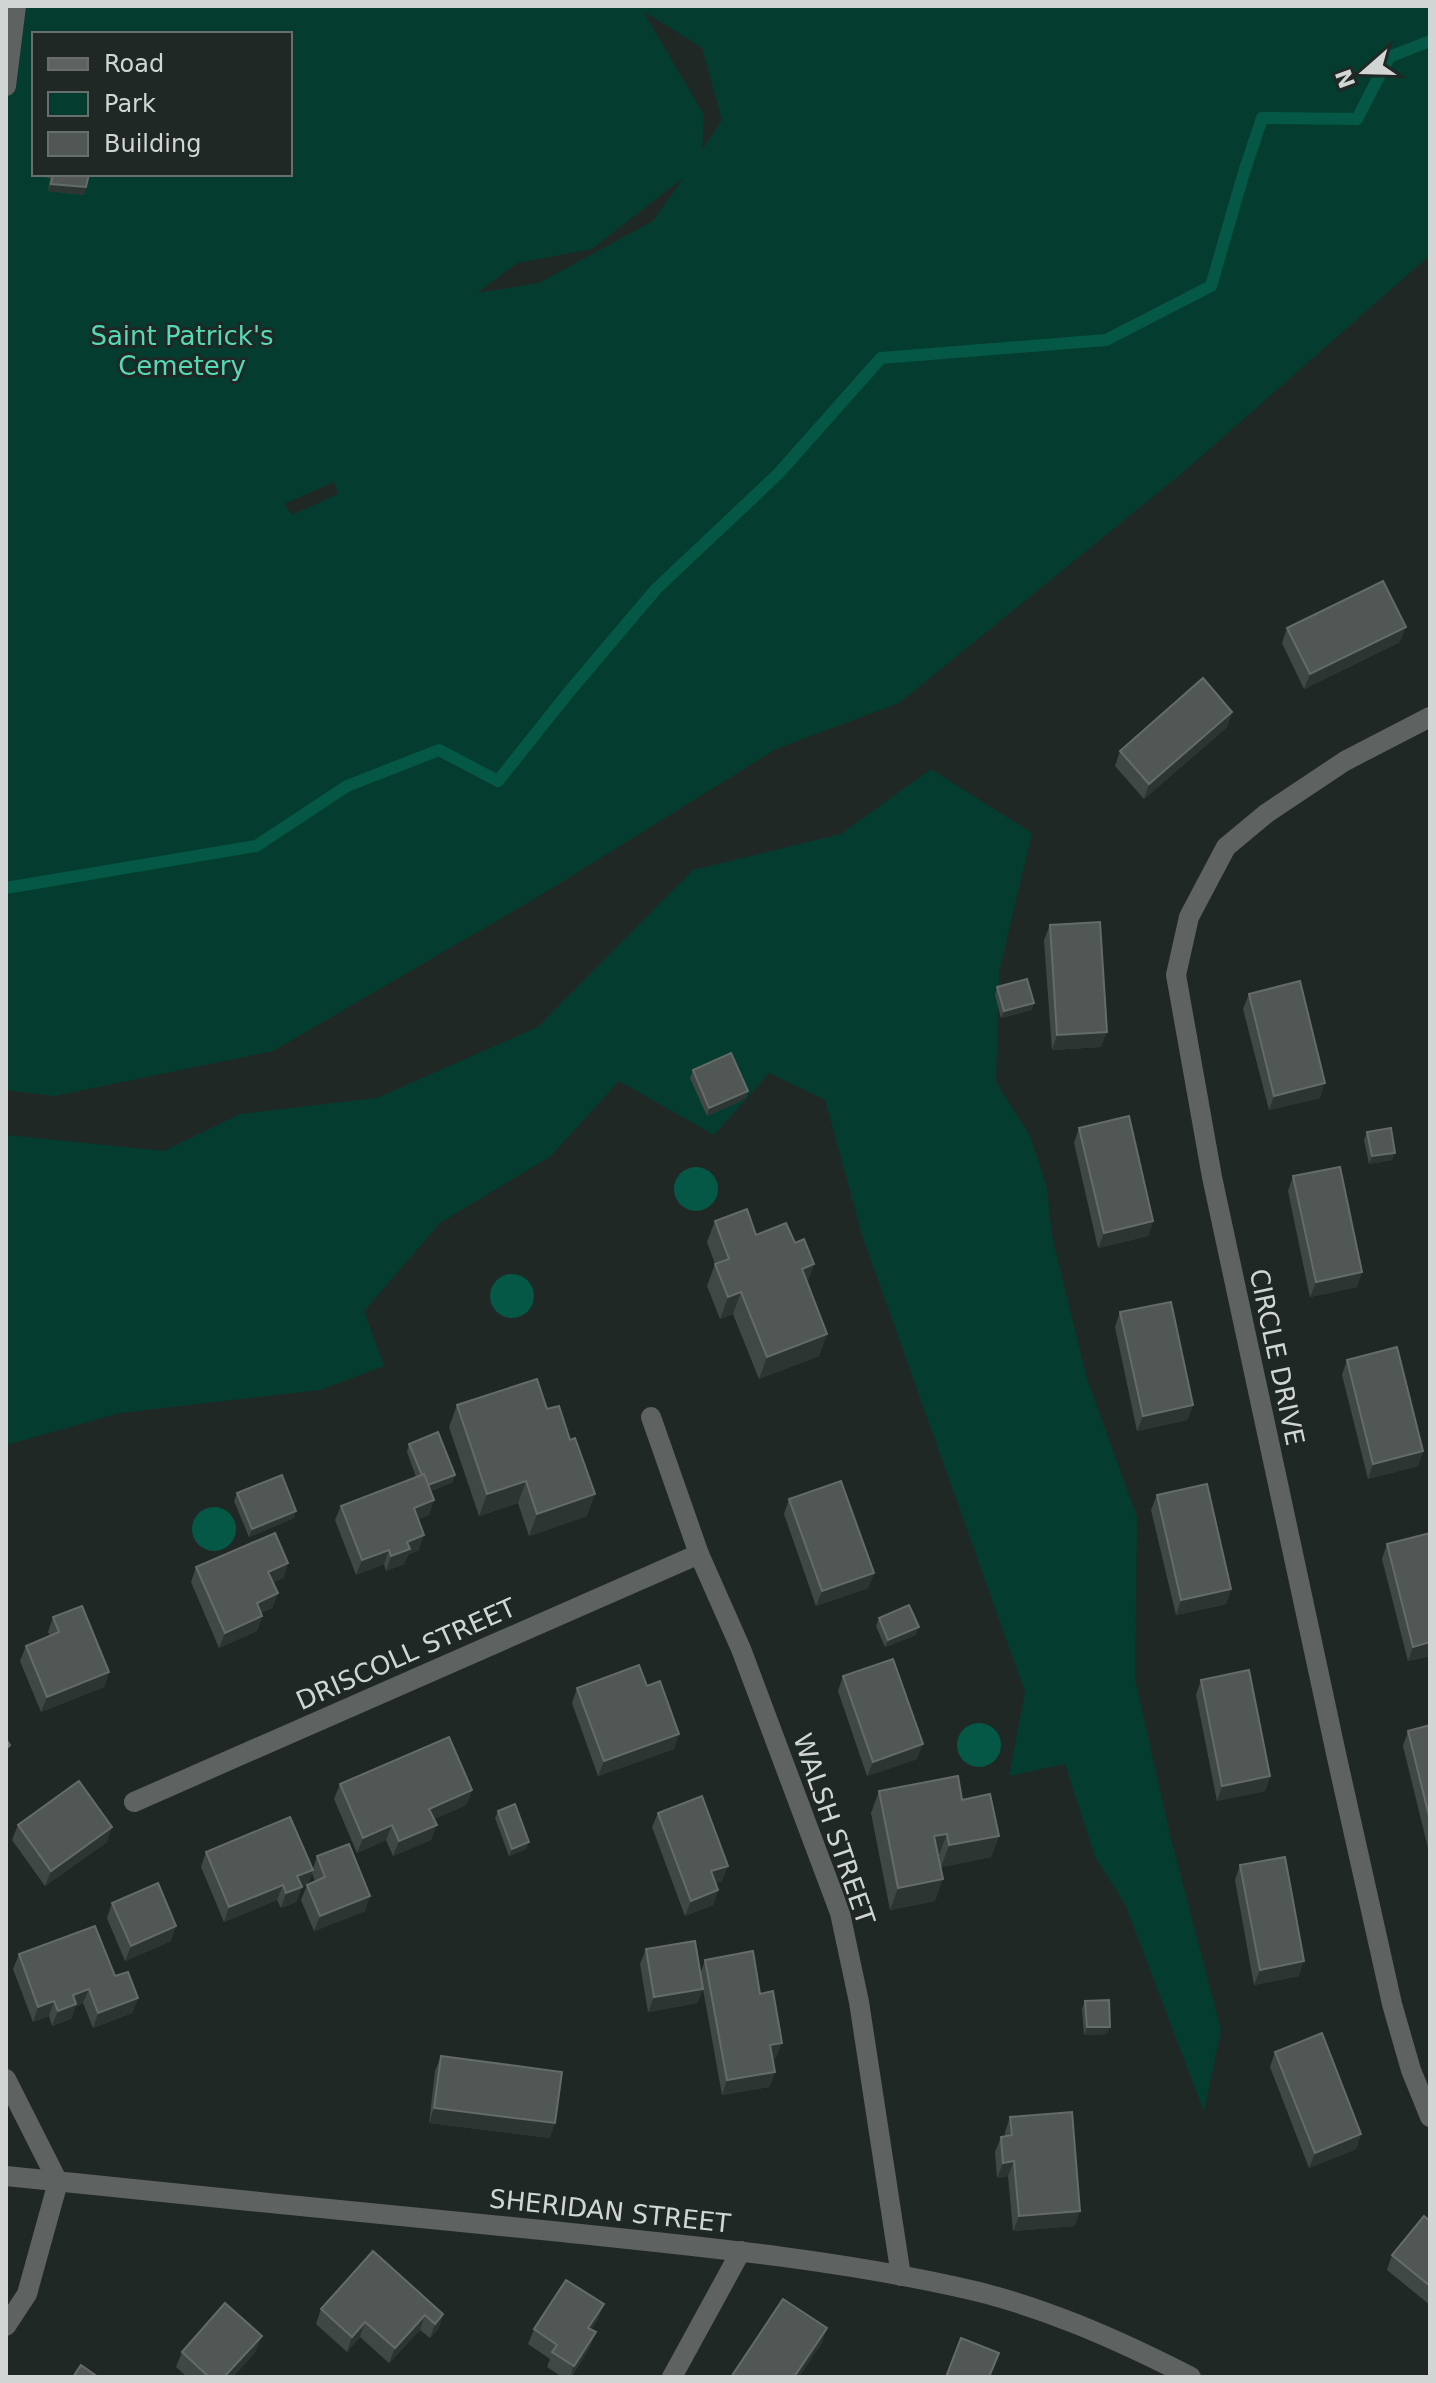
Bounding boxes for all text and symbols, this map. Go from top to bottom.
legend [32,32,292,176]
north arrow [1324,32,1404,112]
text: Road [104,50,164,78]
text: N [1331,66,1361,92]
text: Park [104,90,156,118]
text: Building [104,130,201,158]
park label: Saint Patrick's Cemetery [90,321,274,381]
street label: CIRCLE DRIVE [1244,1266,1310,1448]
street label: DRISCOLL STREET [292,1592,521,1716]
street label: WALSH STREET [787,1730,881,1929]
street label: SHERIDAN STREET [488,2183,732,2239]

